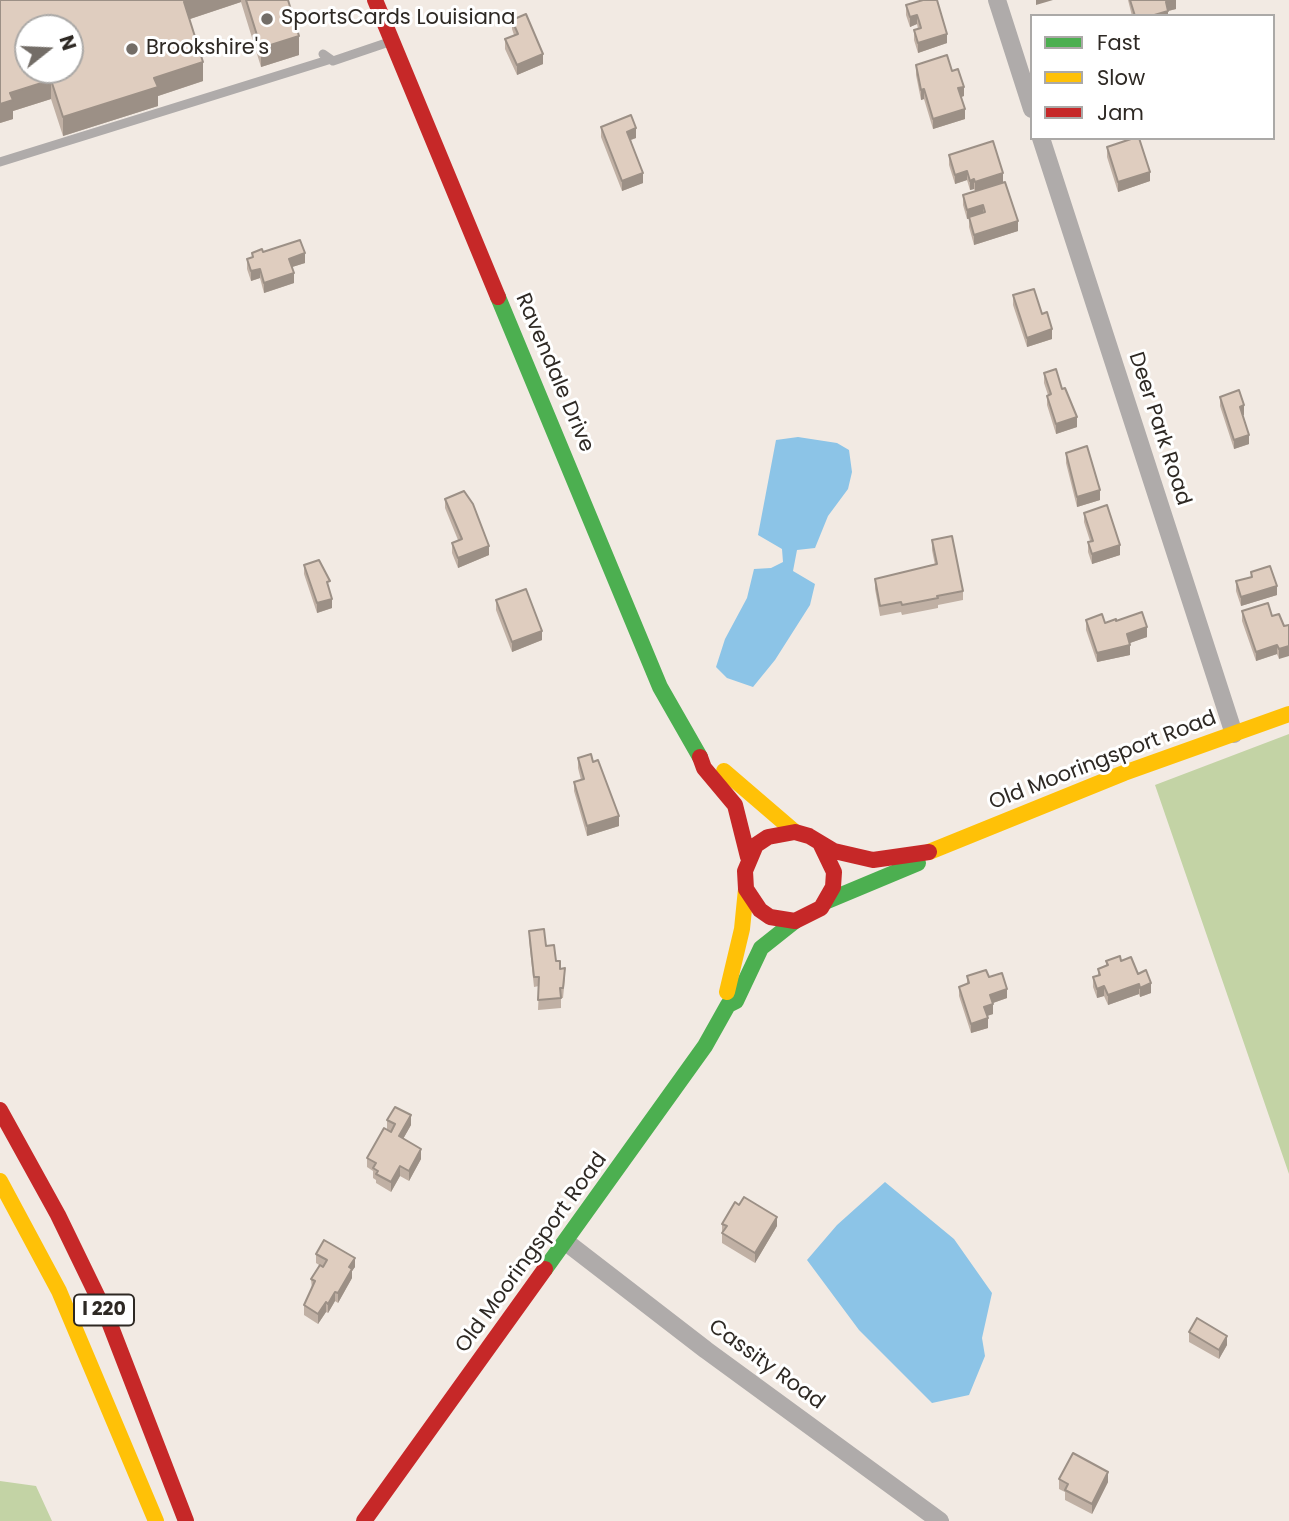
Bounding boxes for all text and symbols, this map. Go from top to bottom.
place label: SportsCards Louisiana [281,6,515,32]
marker: SportsCards Louisiana [259,11,275,27]
north arrow [14,14,84,84]
legend [1030,14,1275,140]
text: Fast [1097,28,1140,57]
text: N [52,32,83,54]
place label: Brookshire's [146,36,269,62]
marker: Brookshire's [124,41,140,57]
text: Slow [1097,63,1145,92]
text: Jam [1097,98,1144,127]
street label: Ravendale Drive [509,290,599,456]
street label: Deer Park Road [1122,349,1196,509]
street label: Old Mooringsport Road [986,706,1220,816]
street label: Old Mooringsport Road [451,1148,613,1358]
road number: I 220 [74,1294,134,1326]
street label: Cassity Road [703,1314,829,1416]

